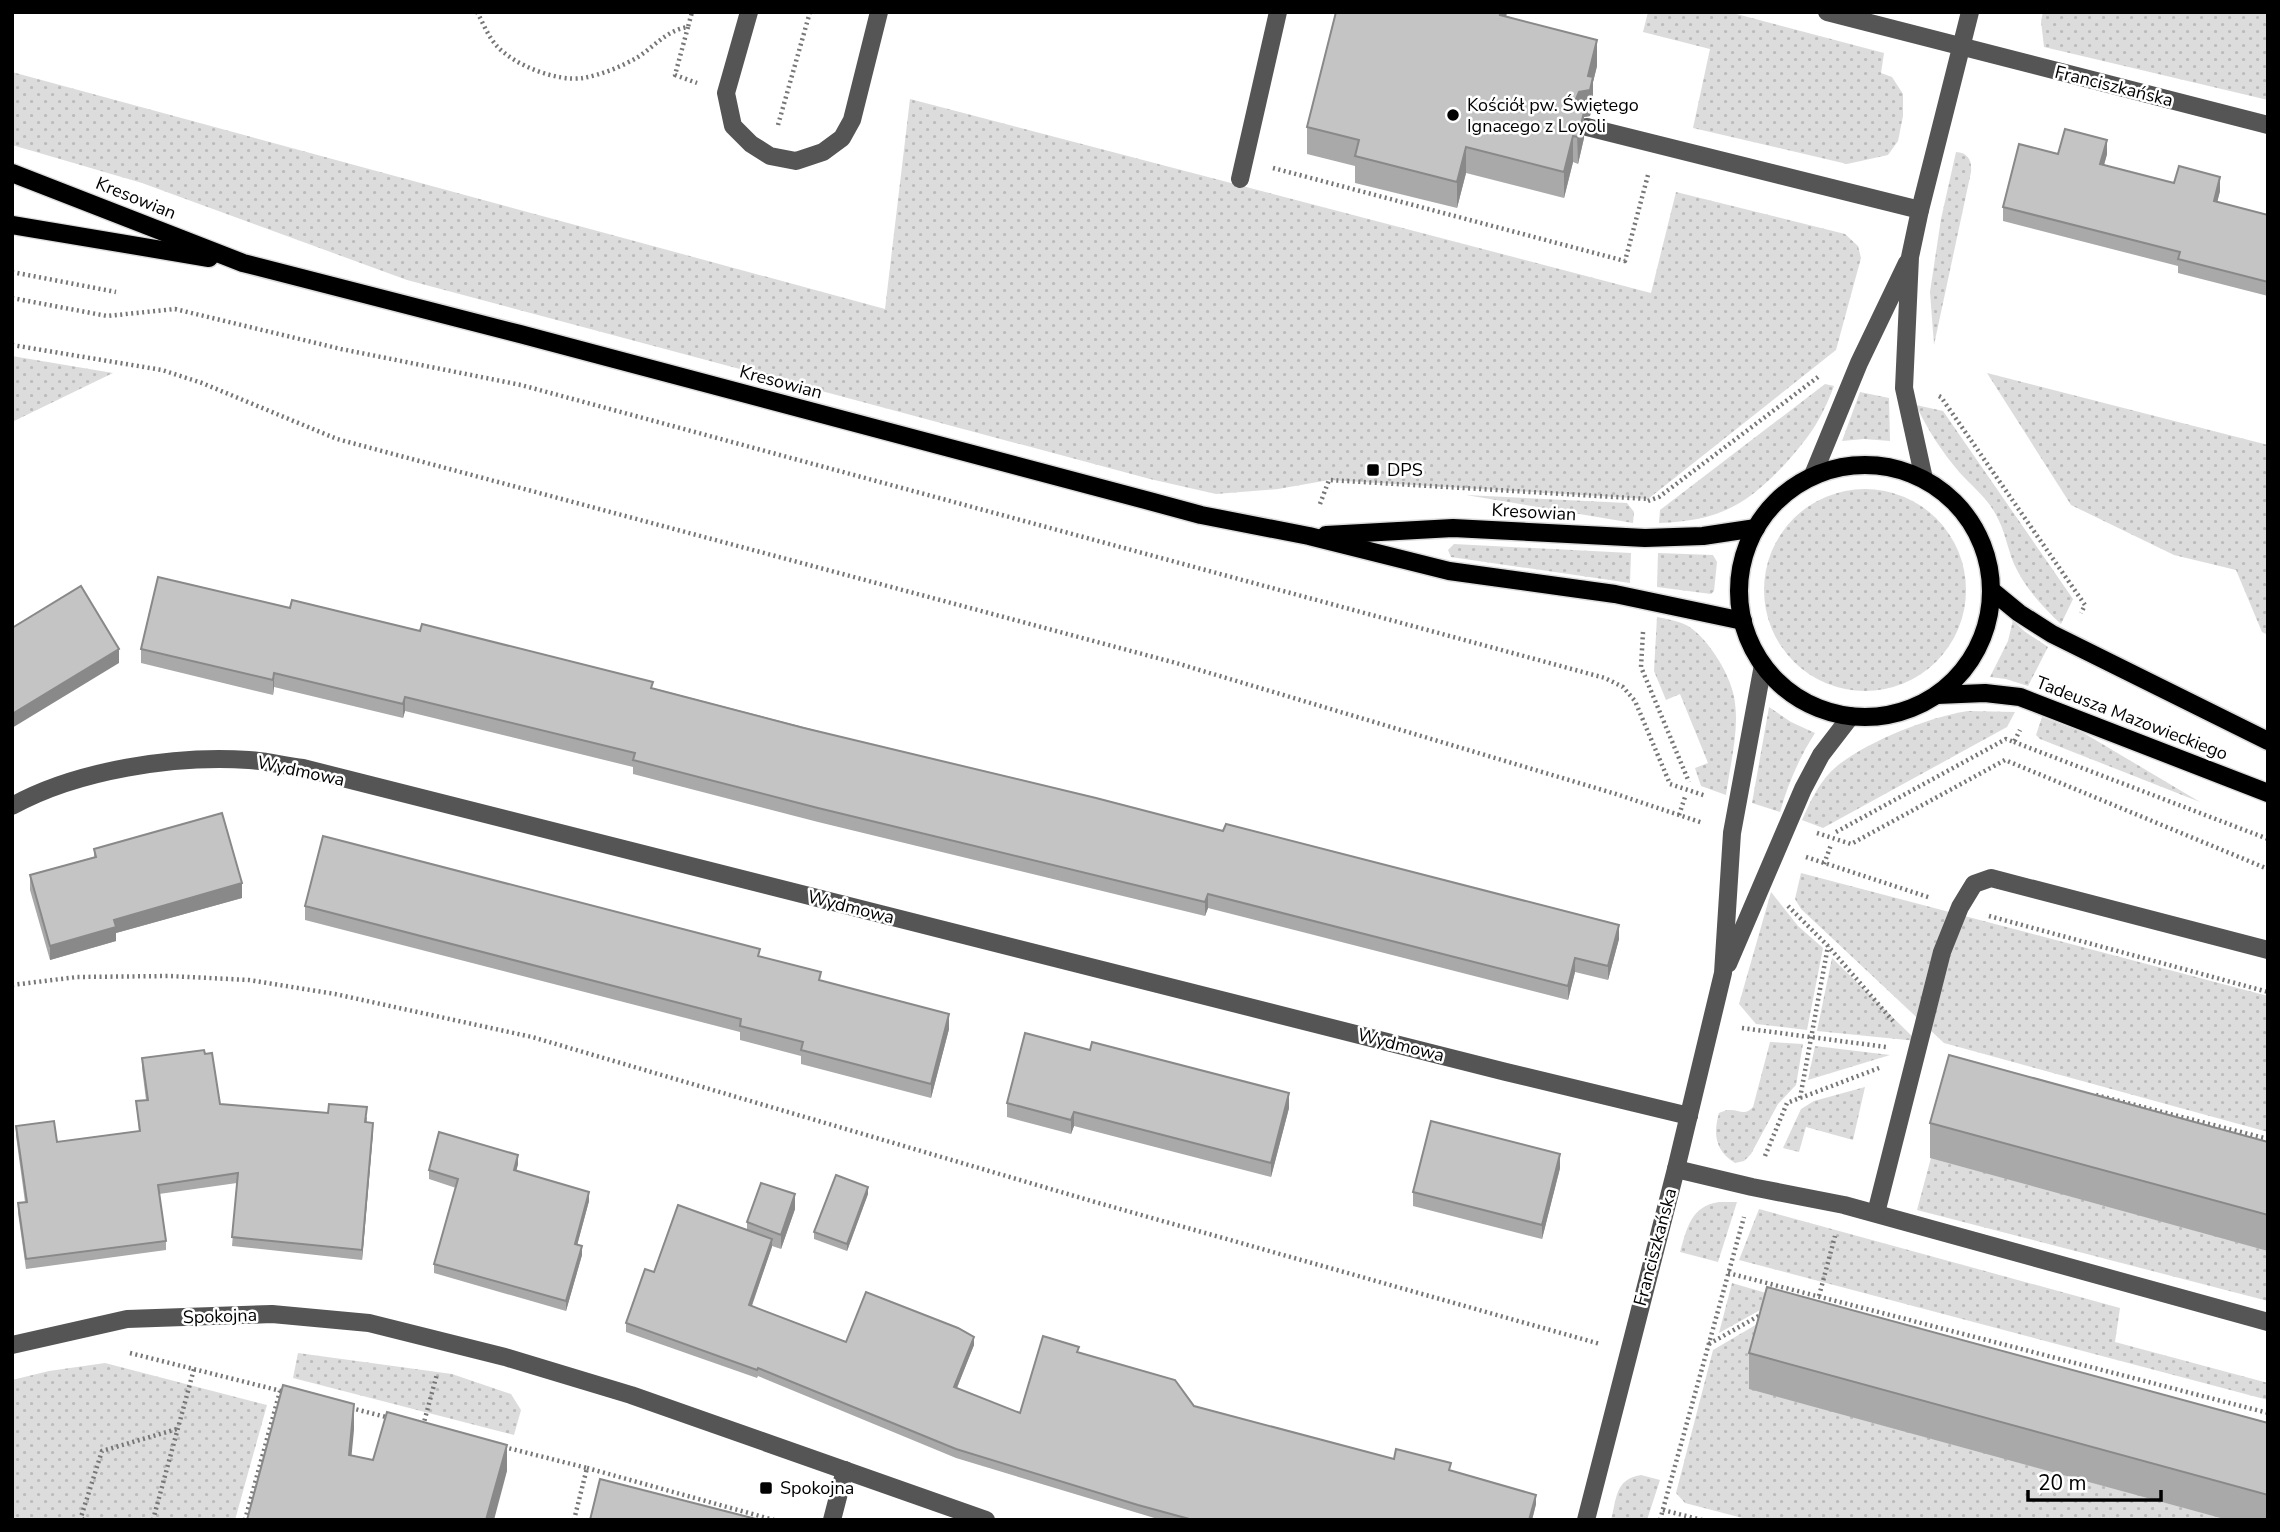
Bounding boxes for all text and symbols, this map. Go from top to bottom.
street label: Franciszkańska [2052,60,2176,112]
place label: Kościół pw. Świętego Ignacego z Loyoli [1467,93,1639,138]
marker: Kościół pw. Świętego Ignacego z Loyoli [1445,107,1461,123]
street label: Kresowian [92,171,180,225]
street label: Kresowian [737,359,825,405]
place label: DPS [1387,458,1423,482]
marker: DPS [1365,462,1381,478]
street label: Kresowian [1491,498,1577,526]
street label: Tadeusza Mazowieckiego [2033,670,2231,766]
street label: Wydmowa [255,750,347,792]
street label: Wydmowa [805,885,897,929]
street label: Wydmowa [1355,1023,1447,1067]
street label: Franciszkańska [1628,1185,1682,1309]
street label: Spokojna [182,1303,258,1329]
scale bar [2028,1458,2161,1502]
text: 20 m [2038,1469,2087,1497]
place label: Spokojna [780,1476,854,1500]
marker: Spokojna [758,1480,774,1496]

